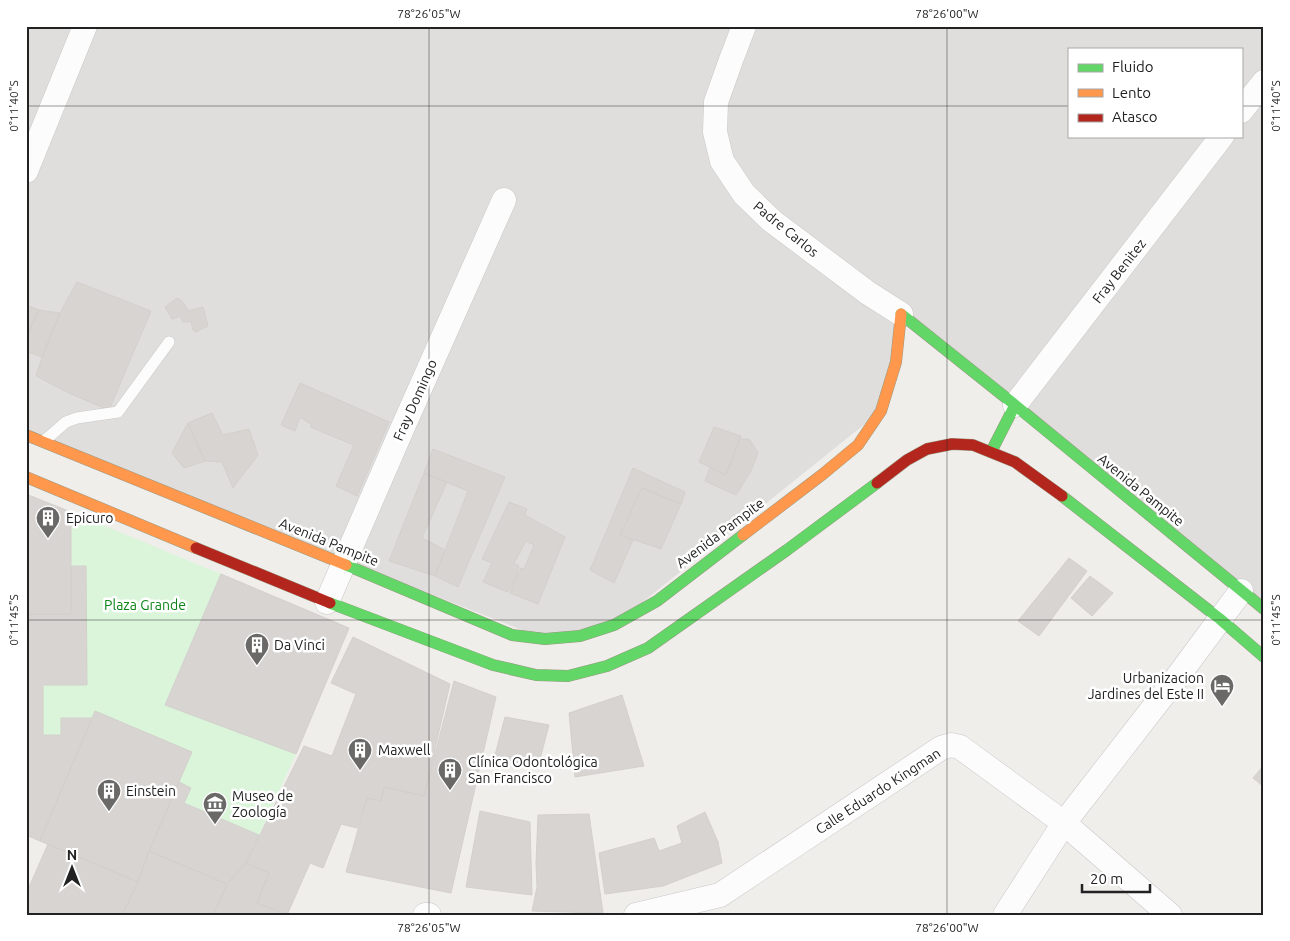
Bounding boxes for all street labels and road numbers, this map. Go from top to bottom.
street label: Padre Carlos [750,198,822,260]
street label: Fray Benitez [1089,236,1149,306]
street label: Fray Domingo [390,357,440,443]
street label: Avenida Pampite [1095,451,1187,529]
street label: Avenida Pampite [673,495,767,571]
street label: Avenida Pampite [277,515,381,569]
street label: Calle Eduardo Kingman [813,745,943,837]

